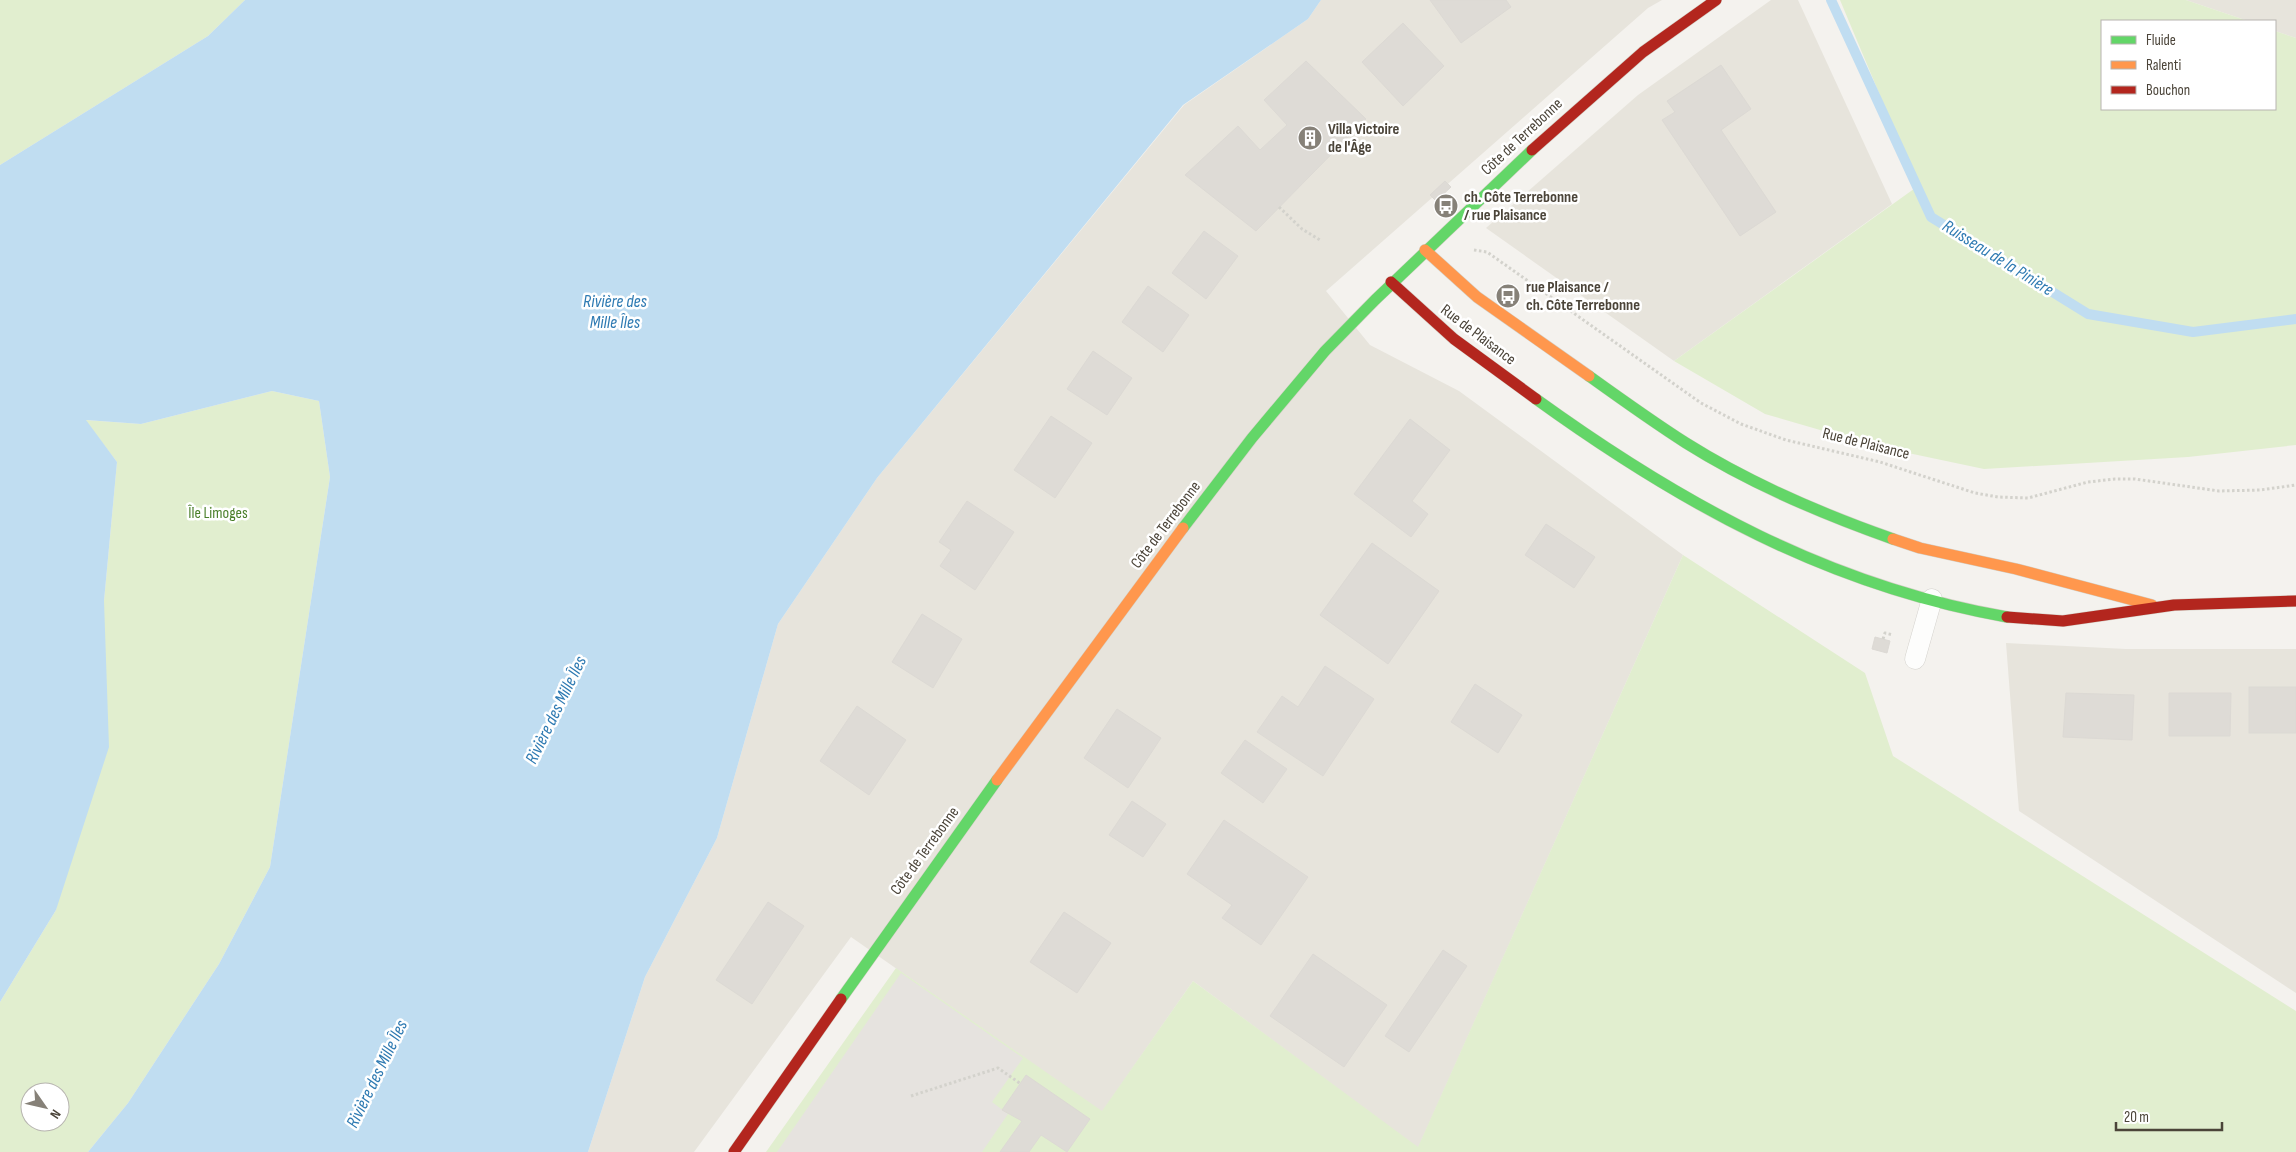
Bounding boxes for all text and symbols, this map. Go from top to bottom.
legend [2101,20,2276,110]
text: Fluide [2146,31,2176,50]
text: Ralenti [2146,56,2181,75]
text: Bouchon [2146,81,2190,100]
street label: Côte de Terrebonne [1477,94,1567,180]
place label: Villa Victoire de l'Âge [1328,120,1400,157]
building icon: Villa Victoire de l'Âge [1297,125,1323,151]
place label: ch. Côte Terrebonne / rue Plaisance [1464,188,1578,225]
bus stop icon: ch. Côte Terrebonne / rue Plaisance [1433,193,1459,219]
water label: Ruisseau de la Pinière [1939,215,2057,301]
place label: rue Plaisance / ch. Côte Terrebonne [1526,278,1640,315]
bus stop icon: rue Plaisance / ch. Côte Terrebonne [1495,283,1521,309]
water label: Rivière des Mille Îles [583,291,648,333]
street label: Rue de Plaisance [1437,301,1519,369]
street label: Rue de Plaisance [1821,424,1911,464]
street label: Côte de Terrebonne [1127,478,1205,572]
park label: Île Limoges [187,504,248,523]
water label: Rivière des Mille Îles [521,652,591,767]
street label: Côte de Terrebonne [887,803,963,899]
water label: Rivière des Mille Îles [342,1016,412,1131]
north arrow [20,1082,70,1132]
scale bar [2116,1100,2222,1132]
text: N [46,1106,65,1122]
text: 20 m [2124,1108,2149,1127]

